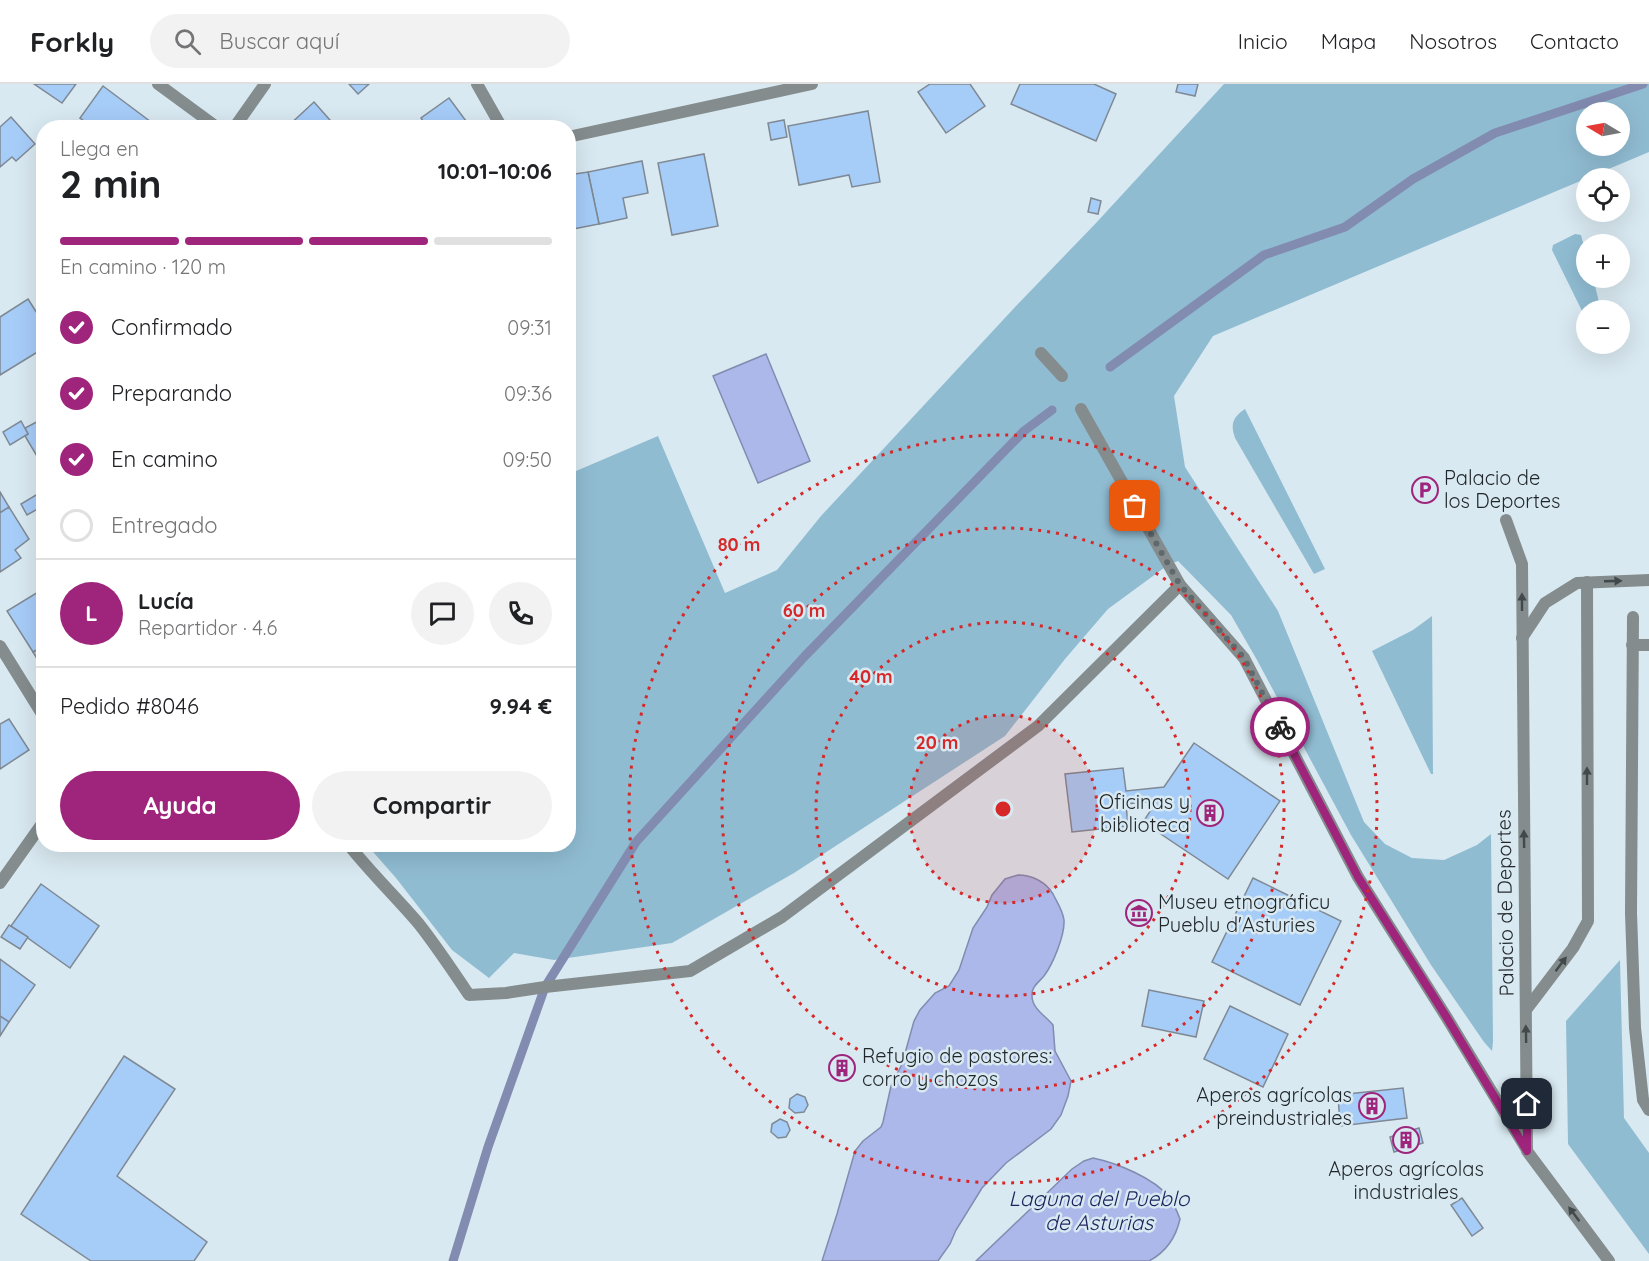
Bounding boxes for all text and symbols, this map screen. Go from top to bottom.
search box [150,14,570,68]
text: Forkly [30,24,114,59]
icon: search [171,25,204,58]
text: Buscar aquí [219,27,340,55]
text: Inicio [1238,28,1288,54]
text: Mapa [1321,28,1376,54]
text: Nosotros [1409,28,1497,54]
text: Contacto [1530,28,1619,54]
north arrow [1576,102,1630,156]
map controls [1576,102,1630,354]
text: Llega en [60,136,139,161]
text: 10:01–10:06 [438,157,552,185]
text: 2 min [60,159,162,208]
button: locate [1576,168,1630,222]
button: + [1576,234,1630,288]
text: En camino · 120 m [60,254,226,279]
button: − [1576,300,1630,354]
icon: check [60,311,93,344]
text: Confirmado [111,313,232,341]
text: 09:31 [507,315,552,340]
icon: check [60,377,93,410]
text: Preparando [111,379,232,407]
text: 09:36 [504,381,552,406]
icon: check [60,443,93,476]
text: En camino [111,445,218,473]
text: 09:50 [502,447,552,472]
place label: Palacio de los Deportes [1444,465,1560,513]
parking icon: Palacio de los Deportes [1410,475,1440,505]
pin [1109,480,1160,531]
icon: bag [1118,489,1151,522]
text: Entregado [111,511,218,539]
text: 80 m [718,533,760,556]
one-way arrow [1604,576,1623,586]
button: chat [411,582,474,645]
button: phone [489,582,552,645]
text: Lucía [138,587,194,615]
one-way arrow [1517,593,1527,612]
text: L [85,599,98,627]
text: 60 m [783,599,825,622]
text: Repartidor · 4.6 [138,615,277,640]
text: 40 m [849,665,893,688]
text: Pedido #8046 [60,692,199,720]
text: 9.94 € [490,692,552,720]
courier [1250,697,1310,757]
icon: bike [1264,711,1297,744]
text: 20 m [916,731,958,754]
one-way arrow [1582,767,1592,786]
button: Ayuda [60,771,300,840]
button: Compartir [312,771,552,840]
place label: Oficinas y biblioteca [1099,789,1190,837]
building icon: Oficinas y biblioteca [1195,798,1225,828]
centre of rings [993,799,1013,819]
street label: Palacio de Deportes [1490,809,1519,997]
one-way arrow [1519,830,1529,849]
place label: Museu etnográficu Pueblu d'Asturies [1158,889,1330,937]
museum icon: Museu etnográficu Pueblu d'Asturies [1124,898,1154,928]
one-way arrow [1555,956,1567,971]
one-way arrow [1521,1025,1531,1044]
place label: Refugio de pastores: corro y chozos [862,1043,1052,1091]
building icon: Refugio de pastores: corro y chozos [827,1053,857,1083]
pin [1501,1078,1552,1129]
place label: Aperos agrícolas preindustriales [1196,1082,1352,1130]
icon: home [1510,1087,1543,1120]
building icon: Aperos agrícolas preindustriales [1357,1091,1387,1121]
building icon: Aperos agrícolas industriales [1391,1125,1421,1155]
place label: Aperos agrícolas industriales [1328,1156,1484,1204]
water label: Laguna del Pueblo de Asturias [1009,1185,1191,1235]
one-way arrow [1568,1206,1580,1222]

